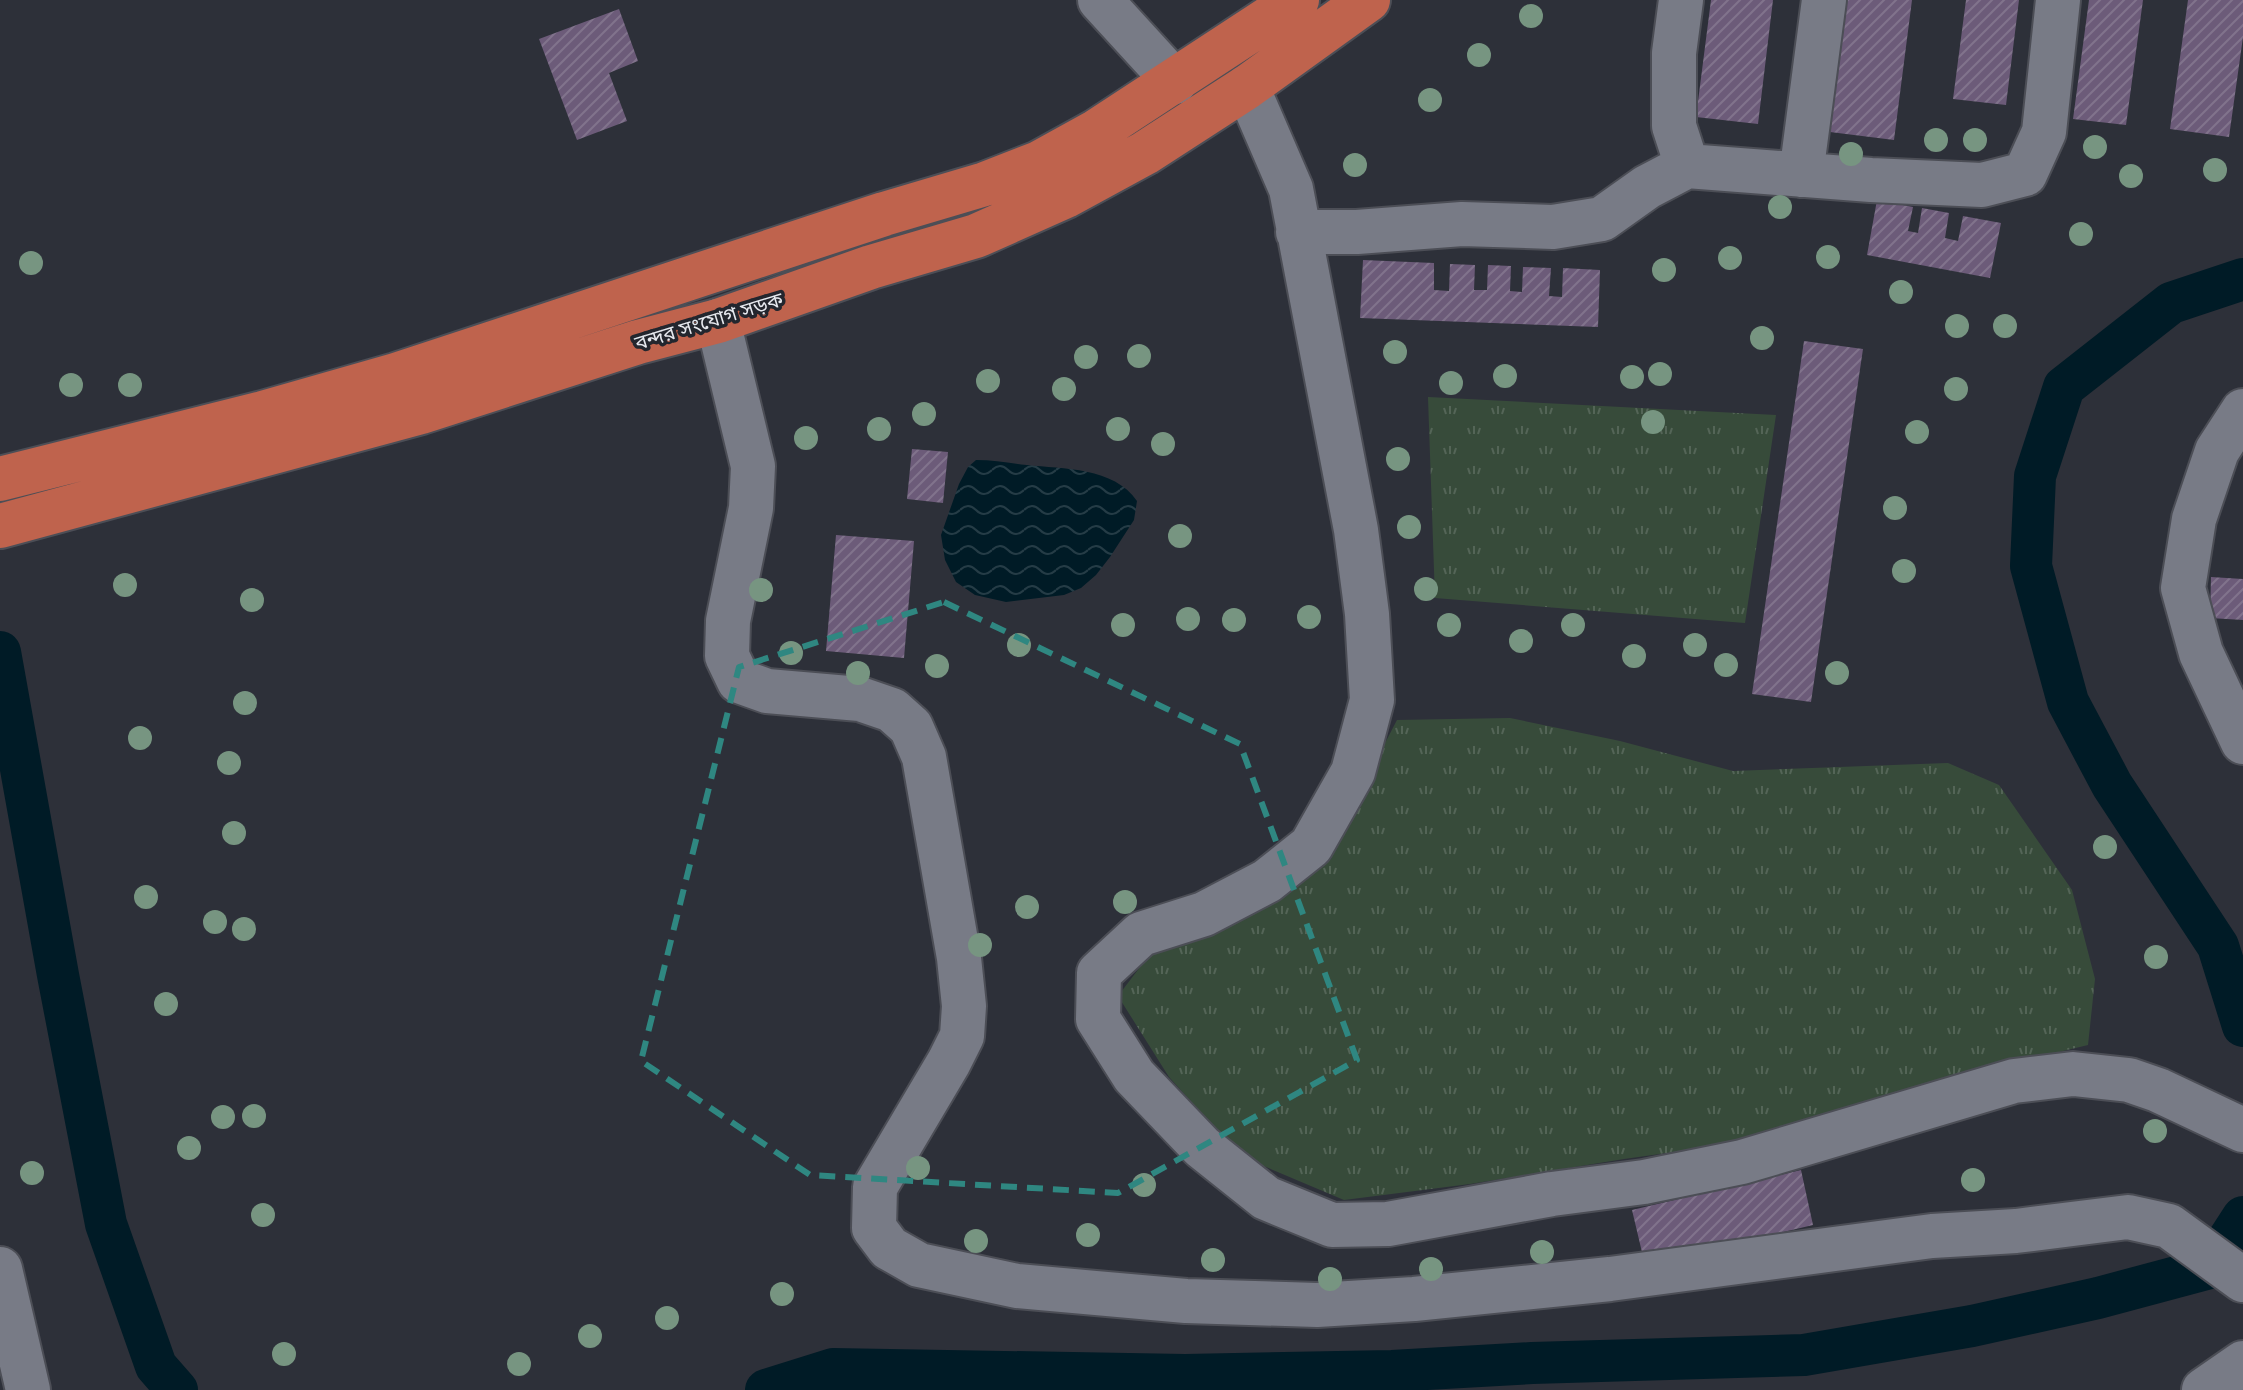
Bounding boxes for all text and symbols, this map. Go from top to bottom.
street label: বন্দর সংযোগ সড়ক [631,285,787,357]

